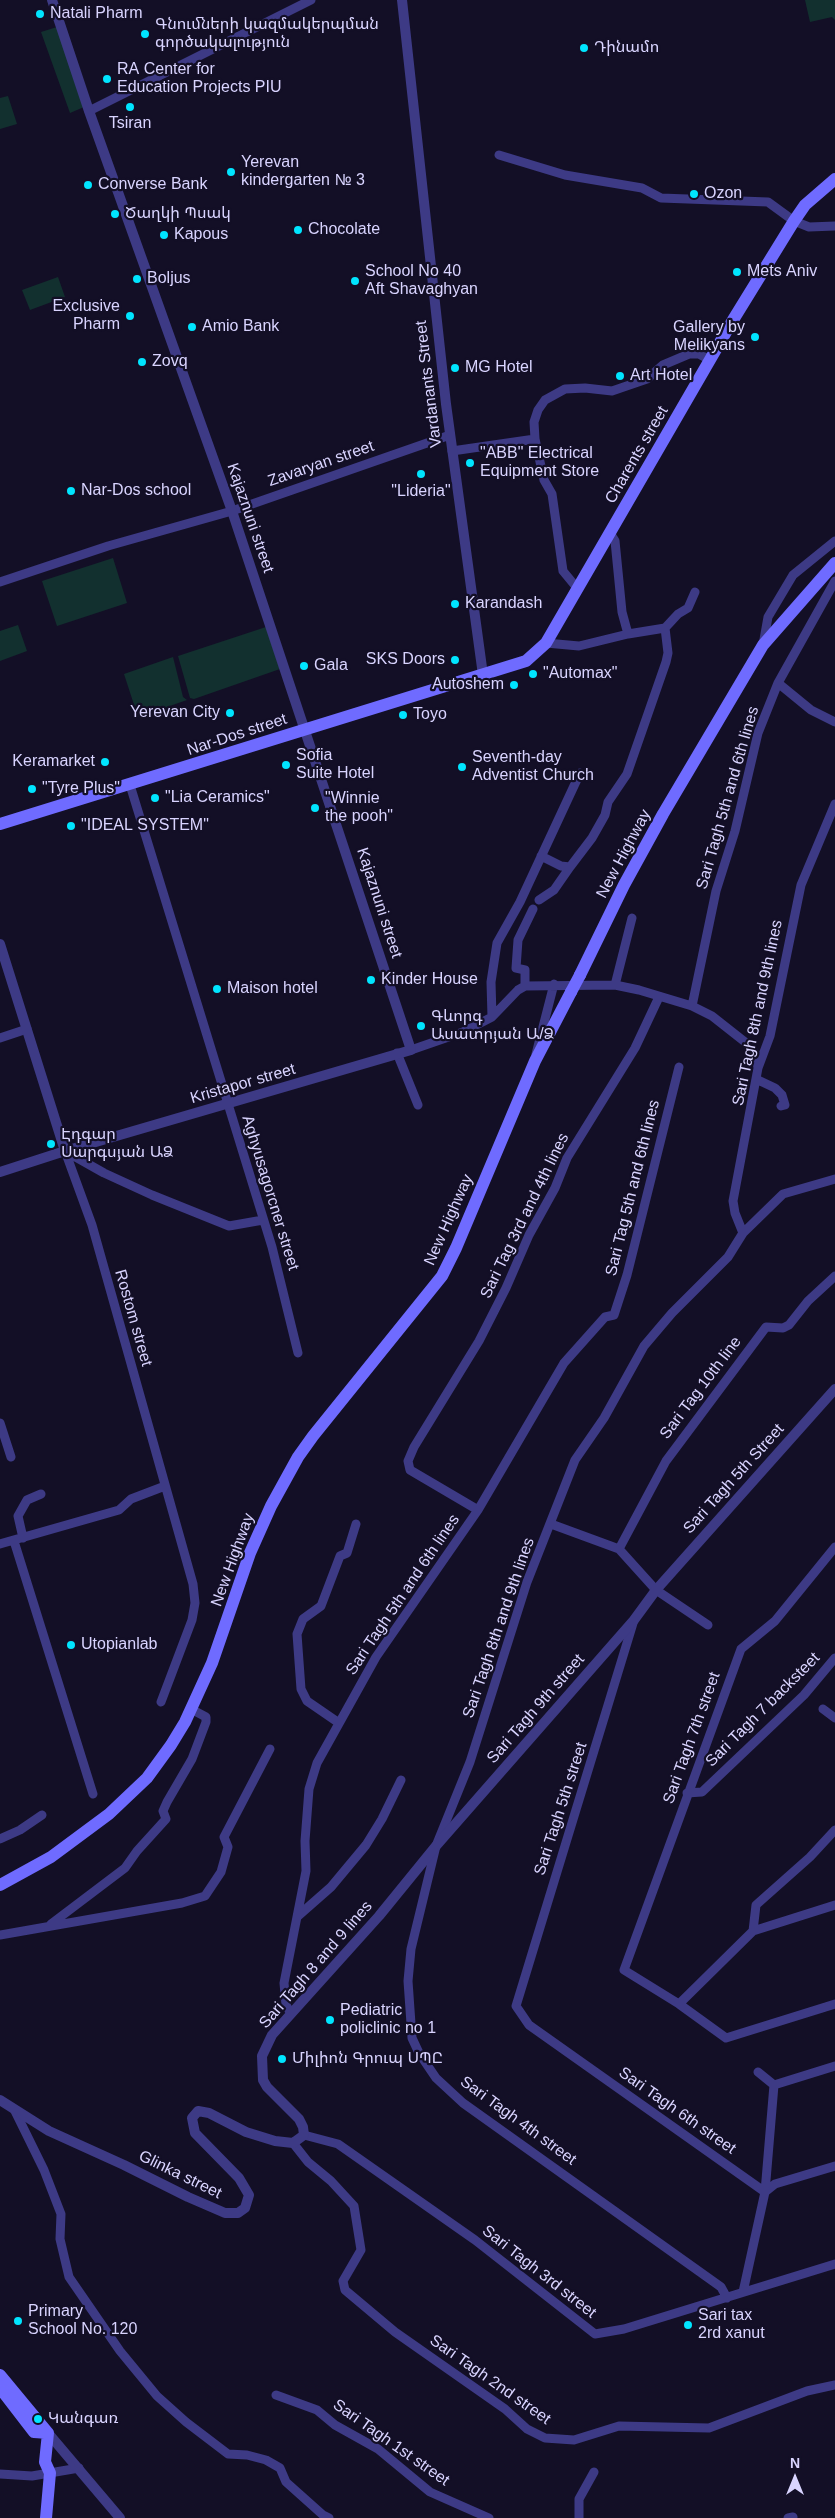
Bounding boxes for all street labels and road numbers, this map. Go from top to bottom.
street label: Vardanants Street [412,319,446,449]
street label: Charents street [601,403,673,507]
street label: Zavaryan street [265,437,377,491]
street label: Kajaznuni street [222,461,278,575]
street label: Sari Tagh 5th and 6th lines [693,704,763,892]
street label: Nar-Dos street [185,710,289,760]
street label: New Highway [593,806,655,902]
street label: Kajaznuni street [352,845,406,961]
street label: Sari Tagh 8th and 9th lines [729,918,787,1108]
street label: Kristapor street [188,1060,298,1108]
street label: Sari Tag 5th and 6th lines [602,1098,664,1278]
street label: Aghyusagorcner street [237,1113,303,1273]
street label: Sari Tag 3rd and 4th lines [477,1130,573,1302]
street label: New Highway [420,1171,478,1269]
street label: Rostom street [110,1267,156,1369]
street label: Sari Tag 10th line [656,1333,746,1443]
street label: Sari Tagh 5th Street [680,1420,788,1538]
street label: New Highway [207,1511,259,1609]
street label: Sari Tagh 5th and 6th lines [342,1511,464,1679]
street label: Sari Tagh 8th and 9th lines [459,1535,539,1721]
street label: Sari Tagh 7 backsteet [702,1649,824,1771]
street label: Sari Tagh 9th street [483,1650,589,1768]
street label: Sari Tagh 7th street [659,1670,725,1806]
street label: Sari Tagh 5th street [530,1740,592,1878]
street label: Sari Tagh 8 and 9 lines [255,1897,377,2033]
street label: Sari Tagh 6th street [615,2063,739,2159]
street label: Sari Tagh 4th street [456,2072,580,2170]
street label: Glinka street [135,2147,225,2203]
street label: Sari Tagh 3rd street [478,2221,600,2323]
street label: Sari Tagh 2nd street [426,2331,554,2429]
street label: Sari Tagh 1st street [329,2396,453,2490]

